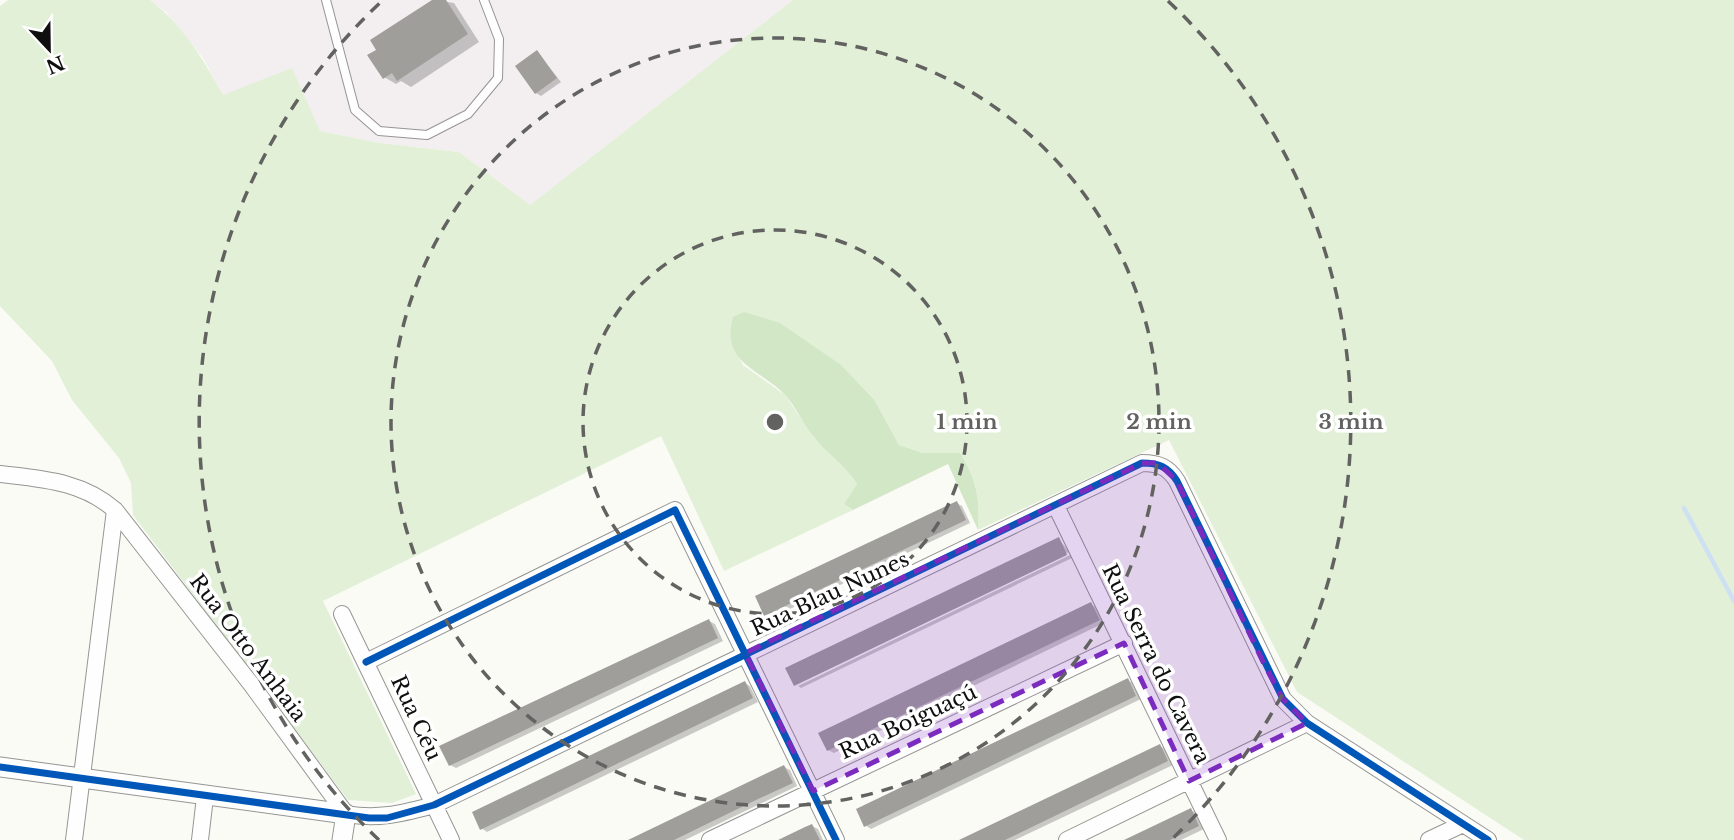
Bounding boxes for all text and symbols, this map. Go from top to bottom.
north arrow [14,14,84,84]
text: N [42,50,68,78]
text: 1 min [937,409,997,435]
text: 2 min [1126,409,1192,435]
text: 3 min [1318,409,1384,435]
centre of rings [763,410,787,434]
street label: Rua Blau Nunes [747,546,913,642]
street label: Rua Serra do Cavera [1096,560,1216,768]
street label: Rua Otto Anhaia [184,569,312,727]
street label: Rua Céu [385,671,447,765]
street label: Rua Boiguaçú [835,679,981,765]

